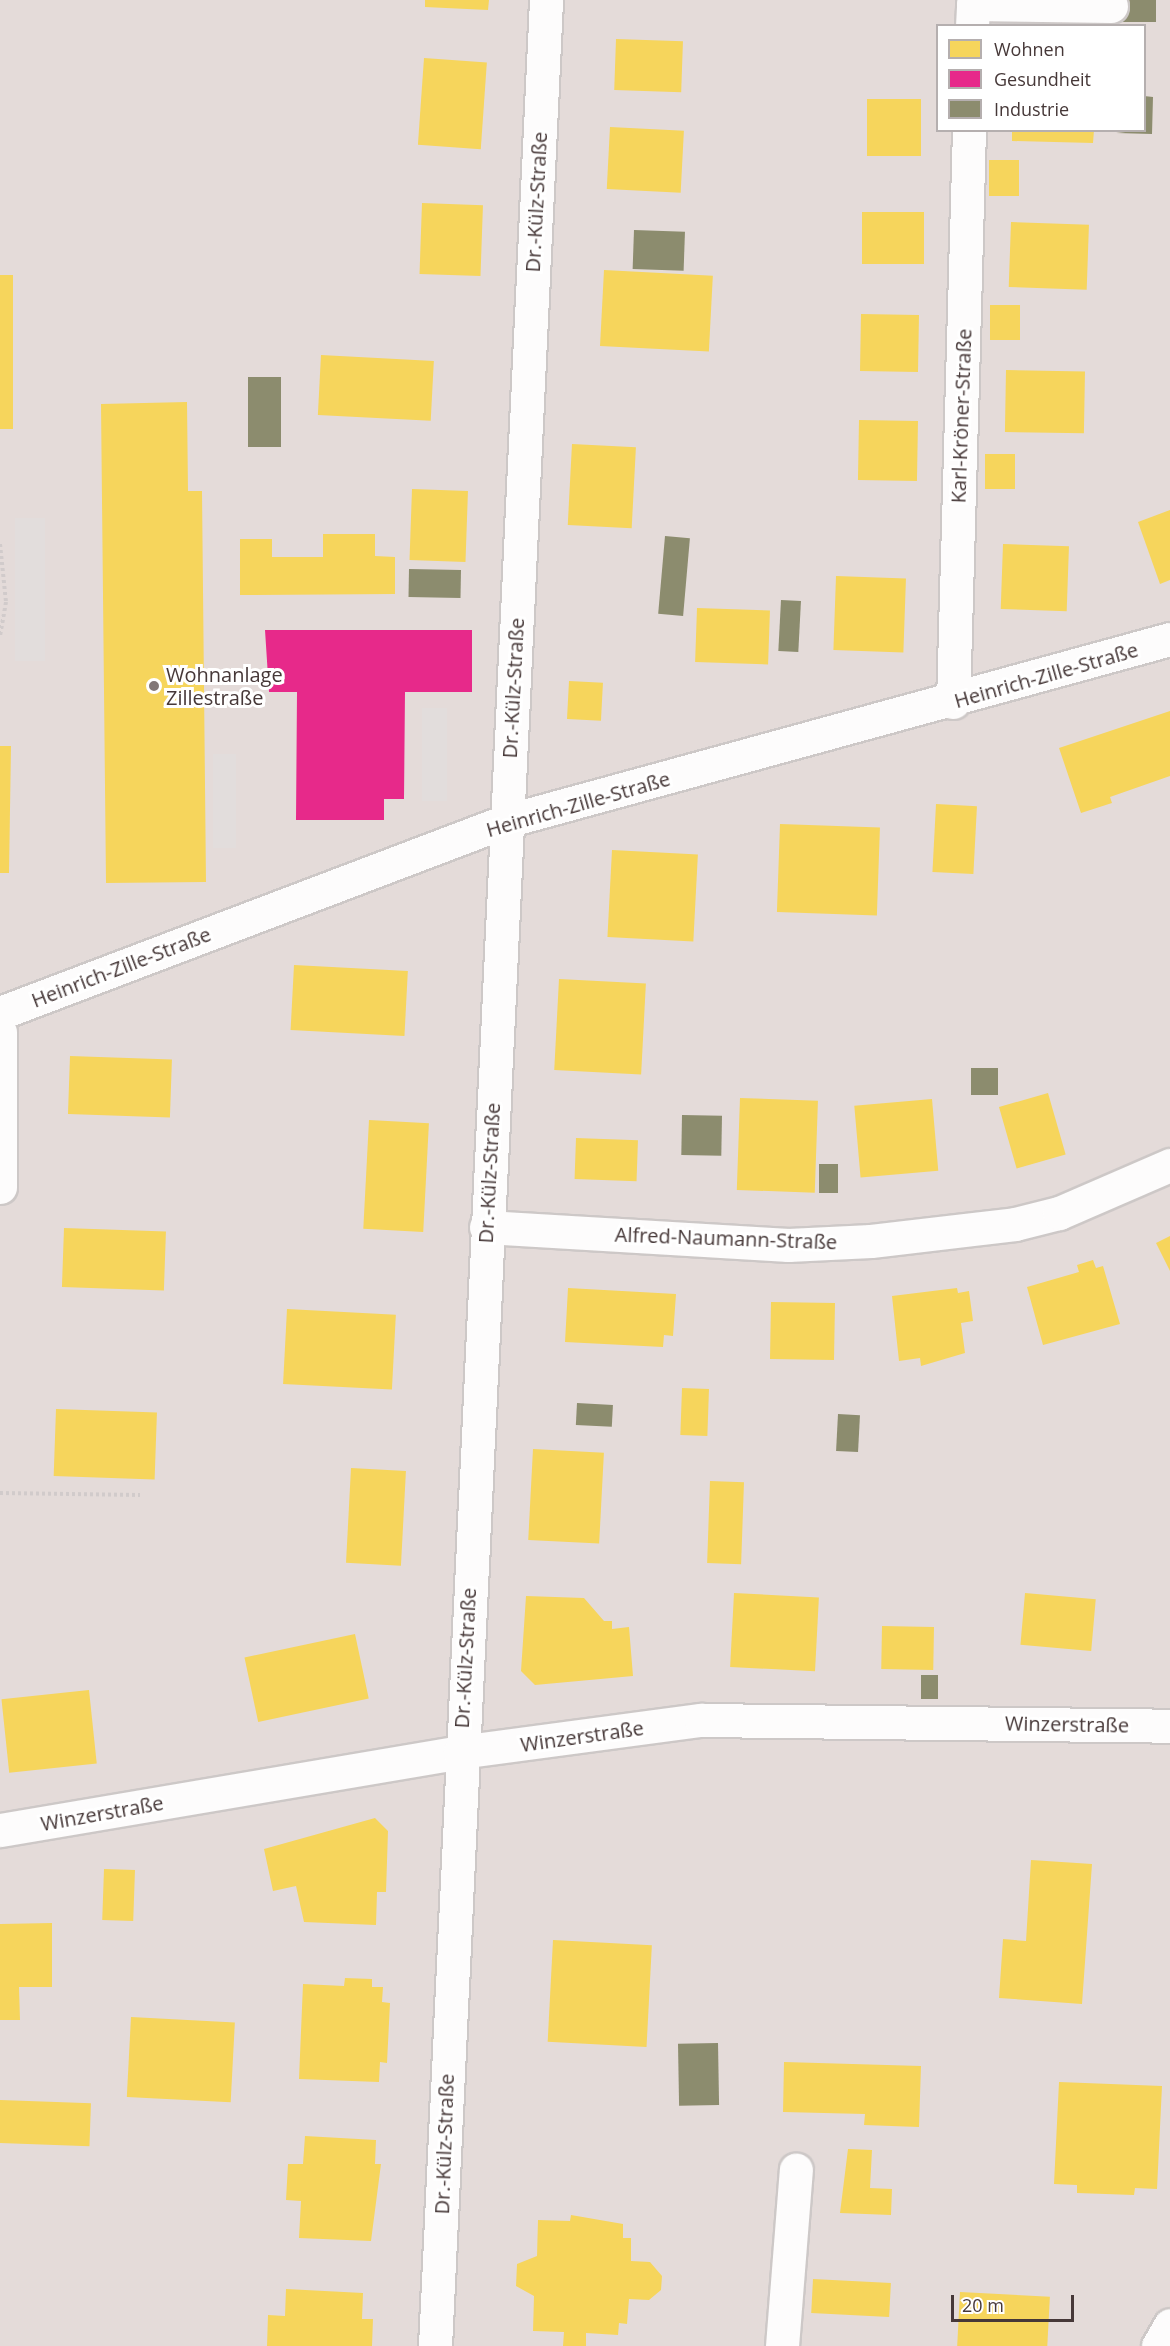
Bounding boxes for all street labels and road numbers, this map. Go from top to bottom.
street label: Dr.-Külz-Straße [520,131,552,273]
street label: Karl-Kröner-Straße [946,328,976,504]
street label: Dr.-Külz-Straße [497,617,529,759]
street label: Heinrich-Zille-Straße [951,637,1141,713]
street label: Heinrich-Zille-Straße [483,766,673,842]
street label: Heinrich-Zille-Straße [28,922,214,1012]
street label: Dr.-Külz-Straße [473,1102,505,1244]
street label: Alfred-Naumann-Straße [614,1222,838,1254]
street label: Dr.-Külz-Straße [449,1587,481,1729]
street label: Winzerstraße [1005,1711,1129,1737]
street label: Winzerstraße [519,1715,645,1757]
street label: Winzerstraße [39,1790,165,1836]
street label: Dr.-Külz-Straße [430,2073,458,2215]

